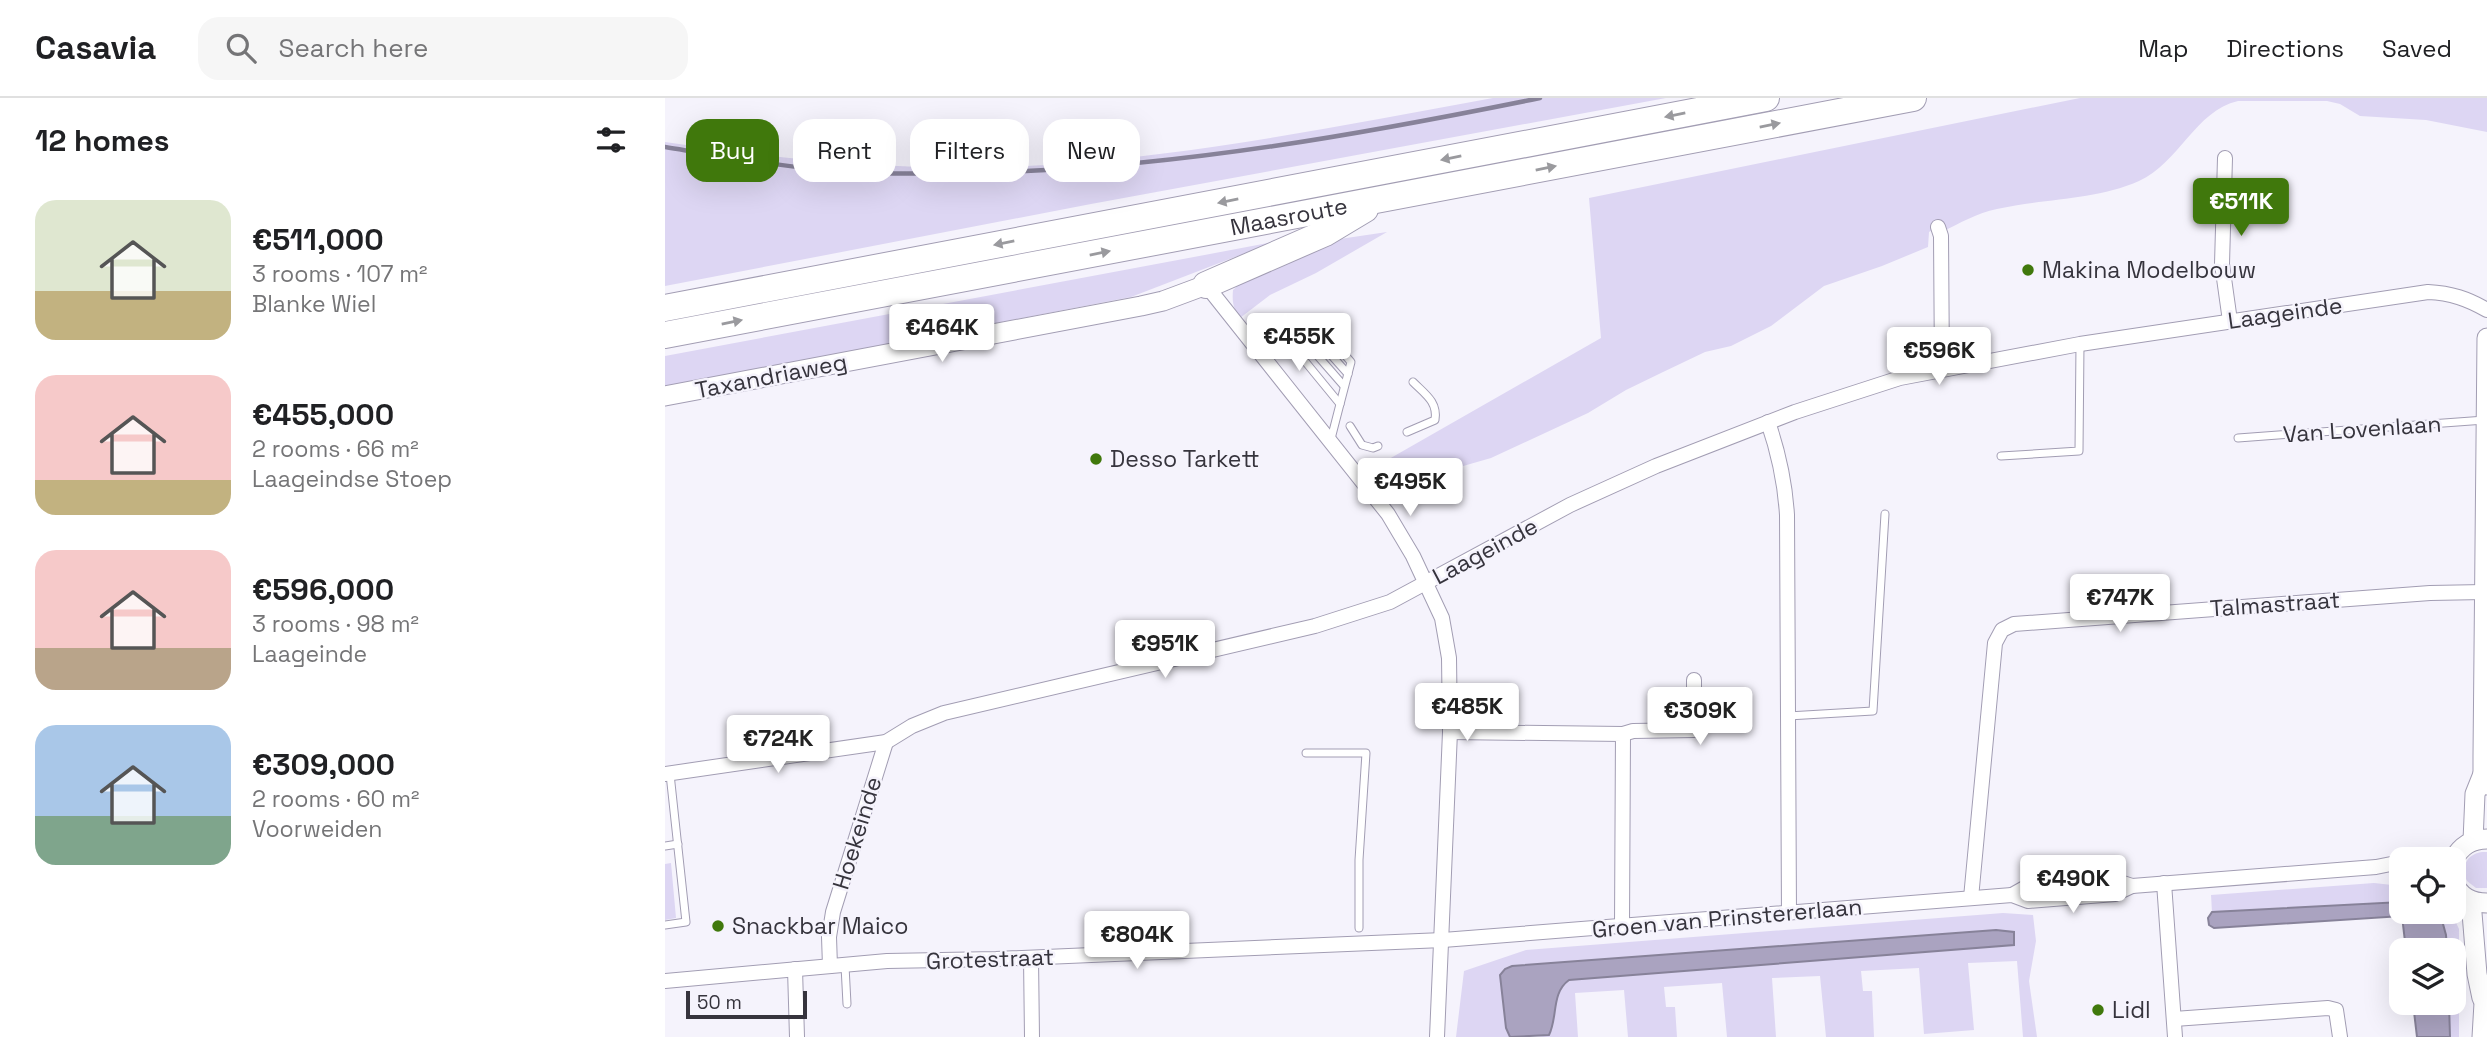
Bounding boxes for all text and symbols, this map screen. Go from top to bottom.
search box [198,17,688,80]
text: Casavia [35,27,156,69]
icon: search [222,29,260,67]
text: Search here [278,31,428,65]
text: Map [2138,33,2188,64]
text: Directions [2226,33,2344,64]
text: Saved [2382,33,2452,64]
one-way arrow [1663,110,1685,121]
chip: Buy [686,119,779,182]
chip: Rent [793,119,896,182]
chip: Filters [910,119,1029,182]
chip: New [1043,119,1140,182]
one-way arrow [1759,120,1781,131]
text: 12 homes [35,121,170,160]
icon: filters [592,121,630,159]
one-way arrow [1440,153,1462,164]
one-way arrow [1535,162,1557,173]
pin: €511K [2192,178,2290,238]
text: €511K [2209,186,2273,216]
street label: Maasroute [1228,191,1350,242]
one-way arrow [1217,195,1239,206]
text: €511,000 [252,220,384,259]
icon: home [91,228,175,312]
one-way arrow [993,238,1015,249]
one-way arrow [1089,247,1111,258]
place label: Makina Modelbouw [2042,255,2256,285]
text: 3 rooms · 107 m² [252,259,428,289]
marker: Makina Modelbouw [2020,262,2036,278]
text: Blanke Wiel [252,289,376,319]
street label: Laageinde [2226,290,2344,336]
pin: €464K [893,304,991,364]
text: €464K [905,312,979,342]
pin: €455K [1250,314,1348,373]
one-way arrow [721,317,743,328]
text: €455K [1263,321,1335,351]
pin: €596K [1890,328,1988,387]
text: €596K [1903,335,1975,365]
street label: Taxandriaweg [692,347,850,405]
text: €455,000 [252,395,394,434]
icon: home [91,403,175,487]
street label: Van Lovenlaan [2282,409,2442,449]
text: 2 rooms · 66 m² [252,434,419,464]
place label: Desso Tarkett [1110,444,1259,474]
marker: Desso Tarkett [1088,451,1104,467]
pin: €495K [1361,458,1459,518]
text: Laageindse Stoep [252,464,452,494]
text: €495K [1374,466,1446,496]
street label: Laageinde [1427,511,1543,591]
text: €596,000 [252,570,394,609]
pin: €747K [2071,574,2169,634]
icon: home [91,578,175,662]
text: €747K [2086,582,2154,612]
street label: Talmastraat [2209,584,2341,624]
text: 3 rooms · 98 m² [252,609,419,639]
pin: €951K [1116,620,1214,680]
text: €951K [1131,628,1199,658]
text: Laageinde [252,639,367,669]
pin: €485K [1418,684,1516,743]
pin: €309K [1651,688,1749,747]
text: €485K [1431,691,1503,721]
text: €309K [1663,695,1737,725]
pin: €724K [729,716,827,775]
text: €724K [743,723,813,753]
text: €309,000 [252,745,395,784]
icon: home [91,753,175,837]
street label: Hoekeinde [826,773,888,893]
text: 2 rooms · 60 m² [252,784,419,814]
text: Voorweiden [252,814,382,844]
map controls [2389,847,2466,1015]
button: locate [2389,847,2466,924]
pin: €490K [2024,856,2122,915]
text: €490K [2036,863,2110,893]
street label: Groen van Prinstererlaan [1591,891,1863,945]
place label: Snackbar Maico [732,911,909,941]
pin: €804K [1088,912,1186,971]
marker: Snackbar Maico [710,918,726,934]
text: €804K [1100,919,1174,949]
button: layers [2389,938,2466,1015]
street label: Grotestraat [926,942,1054,976]
scale bar [686,988,807,1020]
text: 50 m [697,990,742,1015]
place label: Lidl [2112,995,2151,1025]
marker: Lidl [2090,1002,2106,1018]

